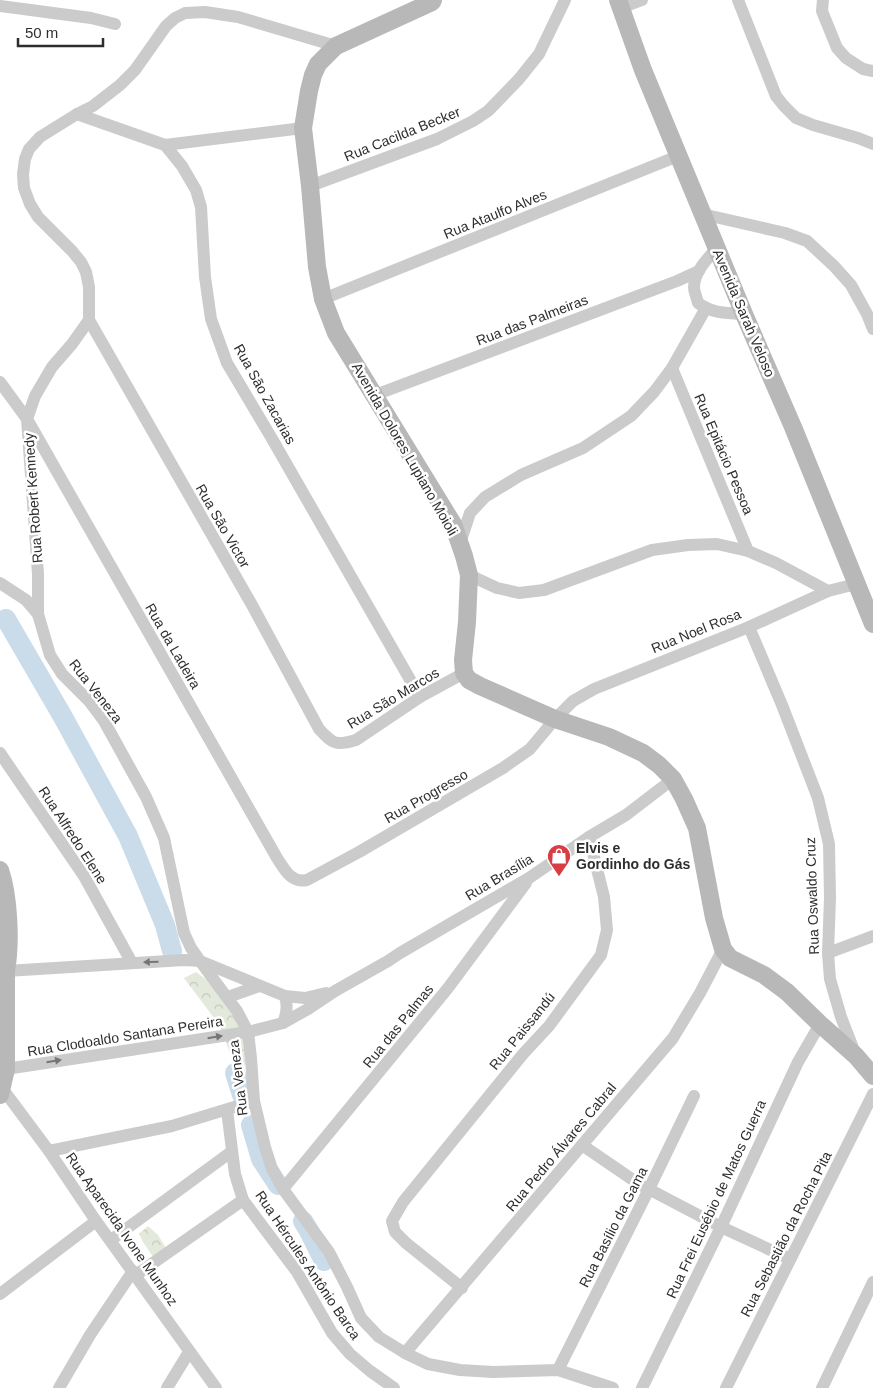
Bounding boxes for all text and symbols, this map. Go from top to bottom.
scale bar [18,15,102,47]
text: 50 m [25,24,58,41]
street label: Rua Cacilda Becker [342,103,463,165]
street label: Rua Ataulfo Alves [441,186,549,242]
street label: Avenida Sarah Veloso [710,247,778,380]
street label: Rua das Palmeiras [474,291,590,349]
street label: Rua São Zacarias [231,341,299,447]
street label: Avenida Dolores Lupiano Moioli [349,360,461,538]
street label: Rua Epitácio Pessoa [691,391,757,517]
street label: Rua Robert Kennedy [20,432,46,564]
street label: Rua São Victor [193,481,254,571]
street label: Rua da Ladeira [142,601,204,692]
street label: Rua Noel Rosa [649,606,743,656]
street label: Rua Veneza [66,656,126,726]
street label: Rua São Marcos [344,664,442,732]
street label: Rua Progresso [382,766,471,826]
street label: Rua Alfredo Elene [36,783,111,887]
street label: Rua Oswaldo Cruz [802,837,822,955]
place label: Elvis e Gordinho do Gás [576,840,691,872]
shop icon: Elvis e Gordinho do Gás [546,843,572,877]
street label: Rua Brasília [462,850,536,903]
one-way arrow [143,958,159,966]
street label: Rua das Palmas [359,981,437,1071]
street label: Rua Paissandú [486,989,558,1073]
street label: Rua Clodoaldo Santana Pereira [26,1013,224,1059]
one-way arrow [207,1033,223,1041]
street label: Rua Veneza [225,1039,251,1117]
one-way arrow [46,1057,62,1065]
street label: Rua Pedro Álvares Cabral [503,1080,619,1214]
street label: Rua Frei Eusébio de Matos Guerra [663,1097,769,1301]
street label: Rua Sebastião da Rocha Pita [737,1148,835,1319]
street label: Rua Aparecida Ivone Munhoz [63,1149,181,1309]
street label: Rua Basílio da Gama [576,1164,650,1290]
street label: Rua Hércules Antônio Barca [252,1188,364,1343]

